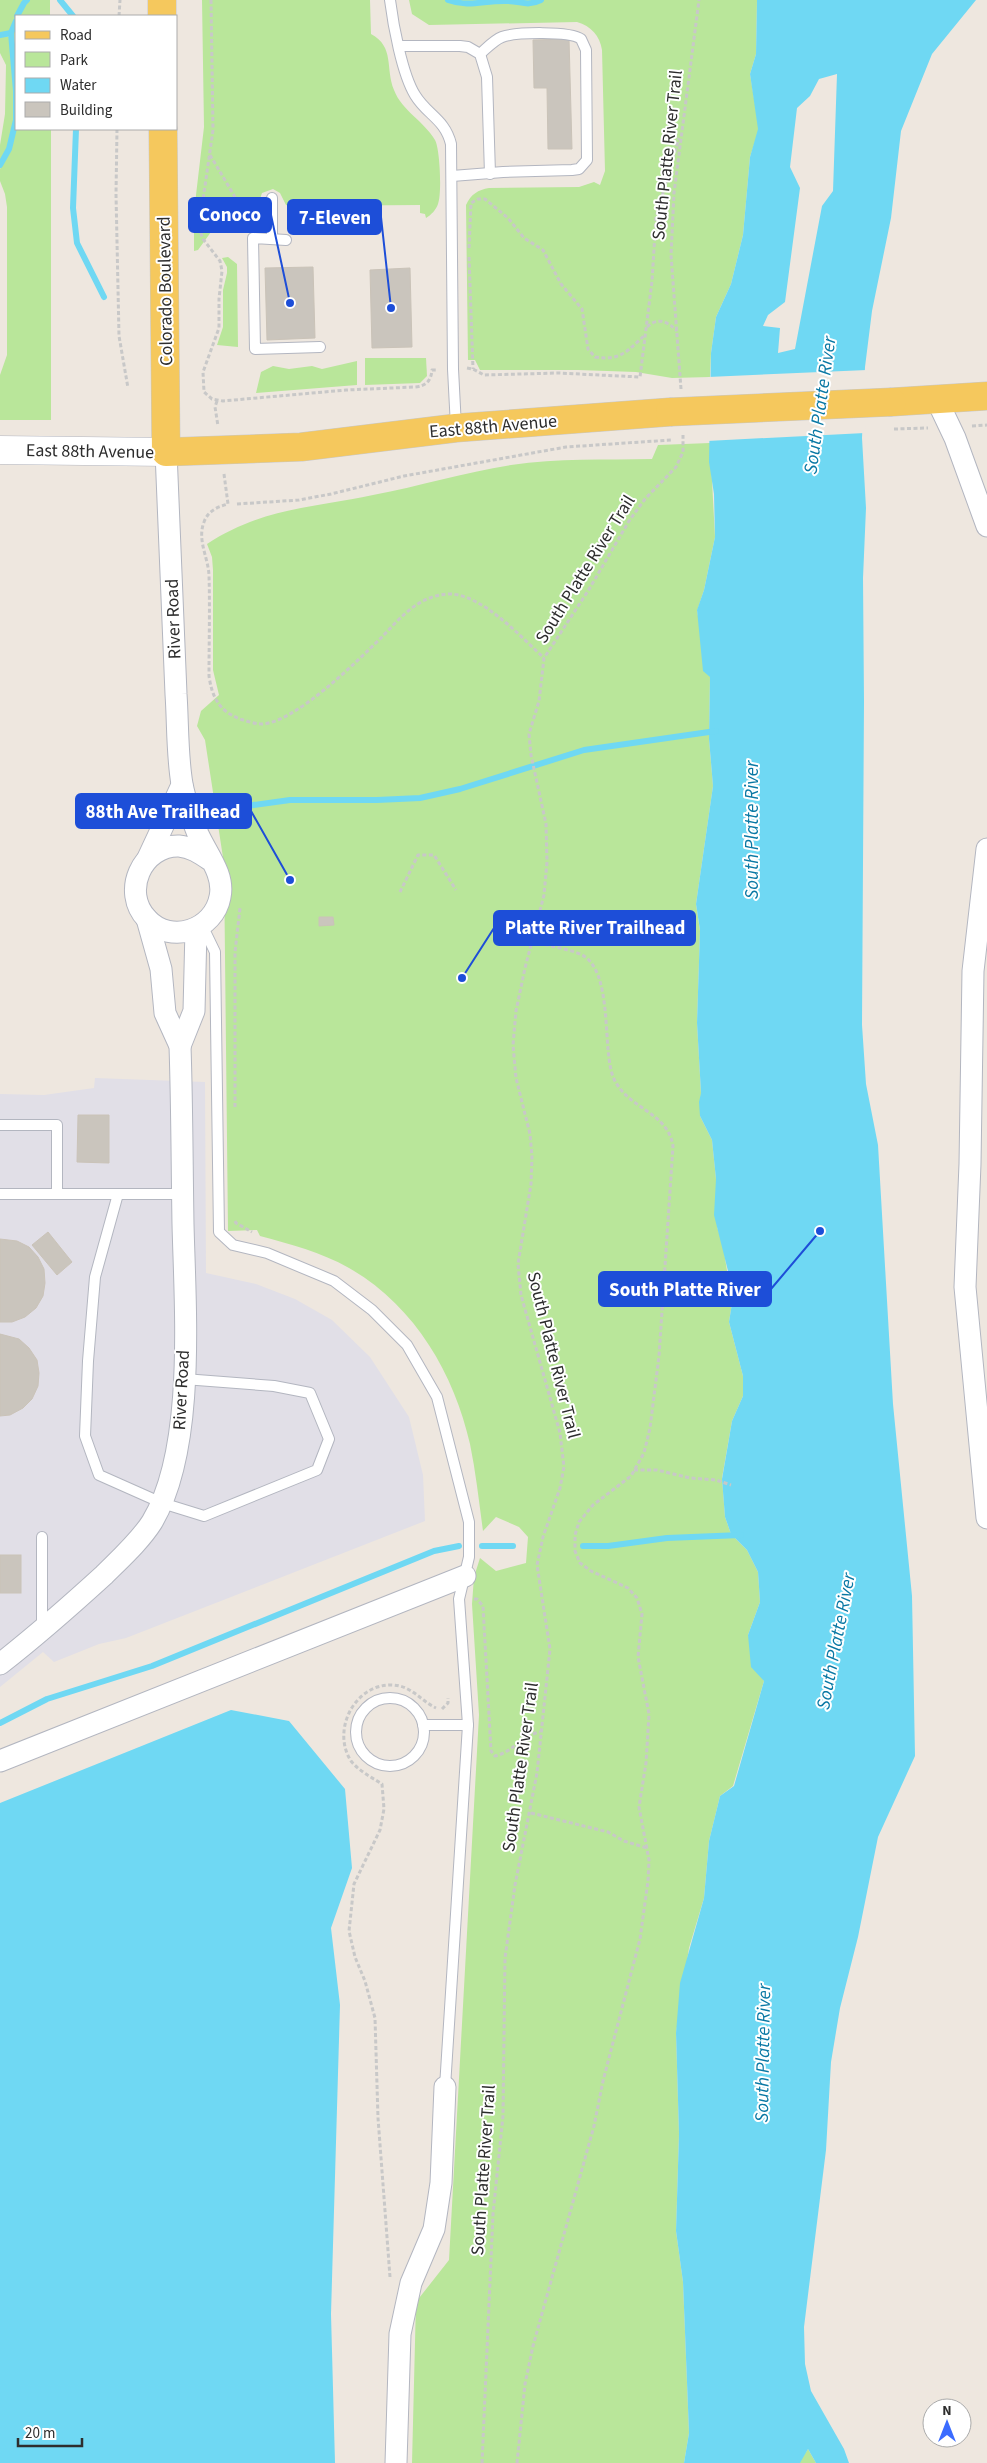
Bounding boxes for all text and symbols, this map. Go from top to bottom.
legend [15,15,178,130]
text: Road [60,25,92,46]
text: Park [60,50,89,71]
street label: South Platte River Trail [646,69,689,241]
text: Water [60,75,97,96]
text: Building [60,100,113,121]
callout: Conoco [189,198,271,232]
callout: 7-Eleven [288,200,381,234]
text: Conoco [199,202,261,229]
text: 7-Eleven [299,205,371,232]
street label: Colorado Boulevard [152,216,179,366]
water label: South Platte River [797,333,844,476]
street label: East 88th Avenue [428,408,558,445]
street label: East 88th Avenue [26,438,154,465]
street label: South Platte River Trail [530,490,641,648]
street label: River Road [160,578,187,660]
water label: South Platte River [739,759,766,899]
callout: 88th Ave Trailhead [76,794,251,828]
text: 88th Ave Trailhead [86,799,240,826]
callout: Platte River Trailhead [494,911,695,945]
text: Platte River Trailhead [505,915,685,942]
street label: South Platte River Trail [521,1269,586,1441]
callout: South Platte River [599,1272,771,1306]
text: South Platte River [609,1277,761,1304]
street label: River Road [167,1349,196,1431]
water label: South Platte River [810,1569,863,1712]
street label: South Platte River Trail [496,1681,545,1853]
water label: South Platte River [749,1982,778,2123]
street label: South Platte River Trail [465,2084,502,2256]
north arrow [922,2398,972,2448]
text: N [942,2401,952,2421]
scale bar [18,2416,81,2448]
text: 20 m [25,2423,55,2444]

